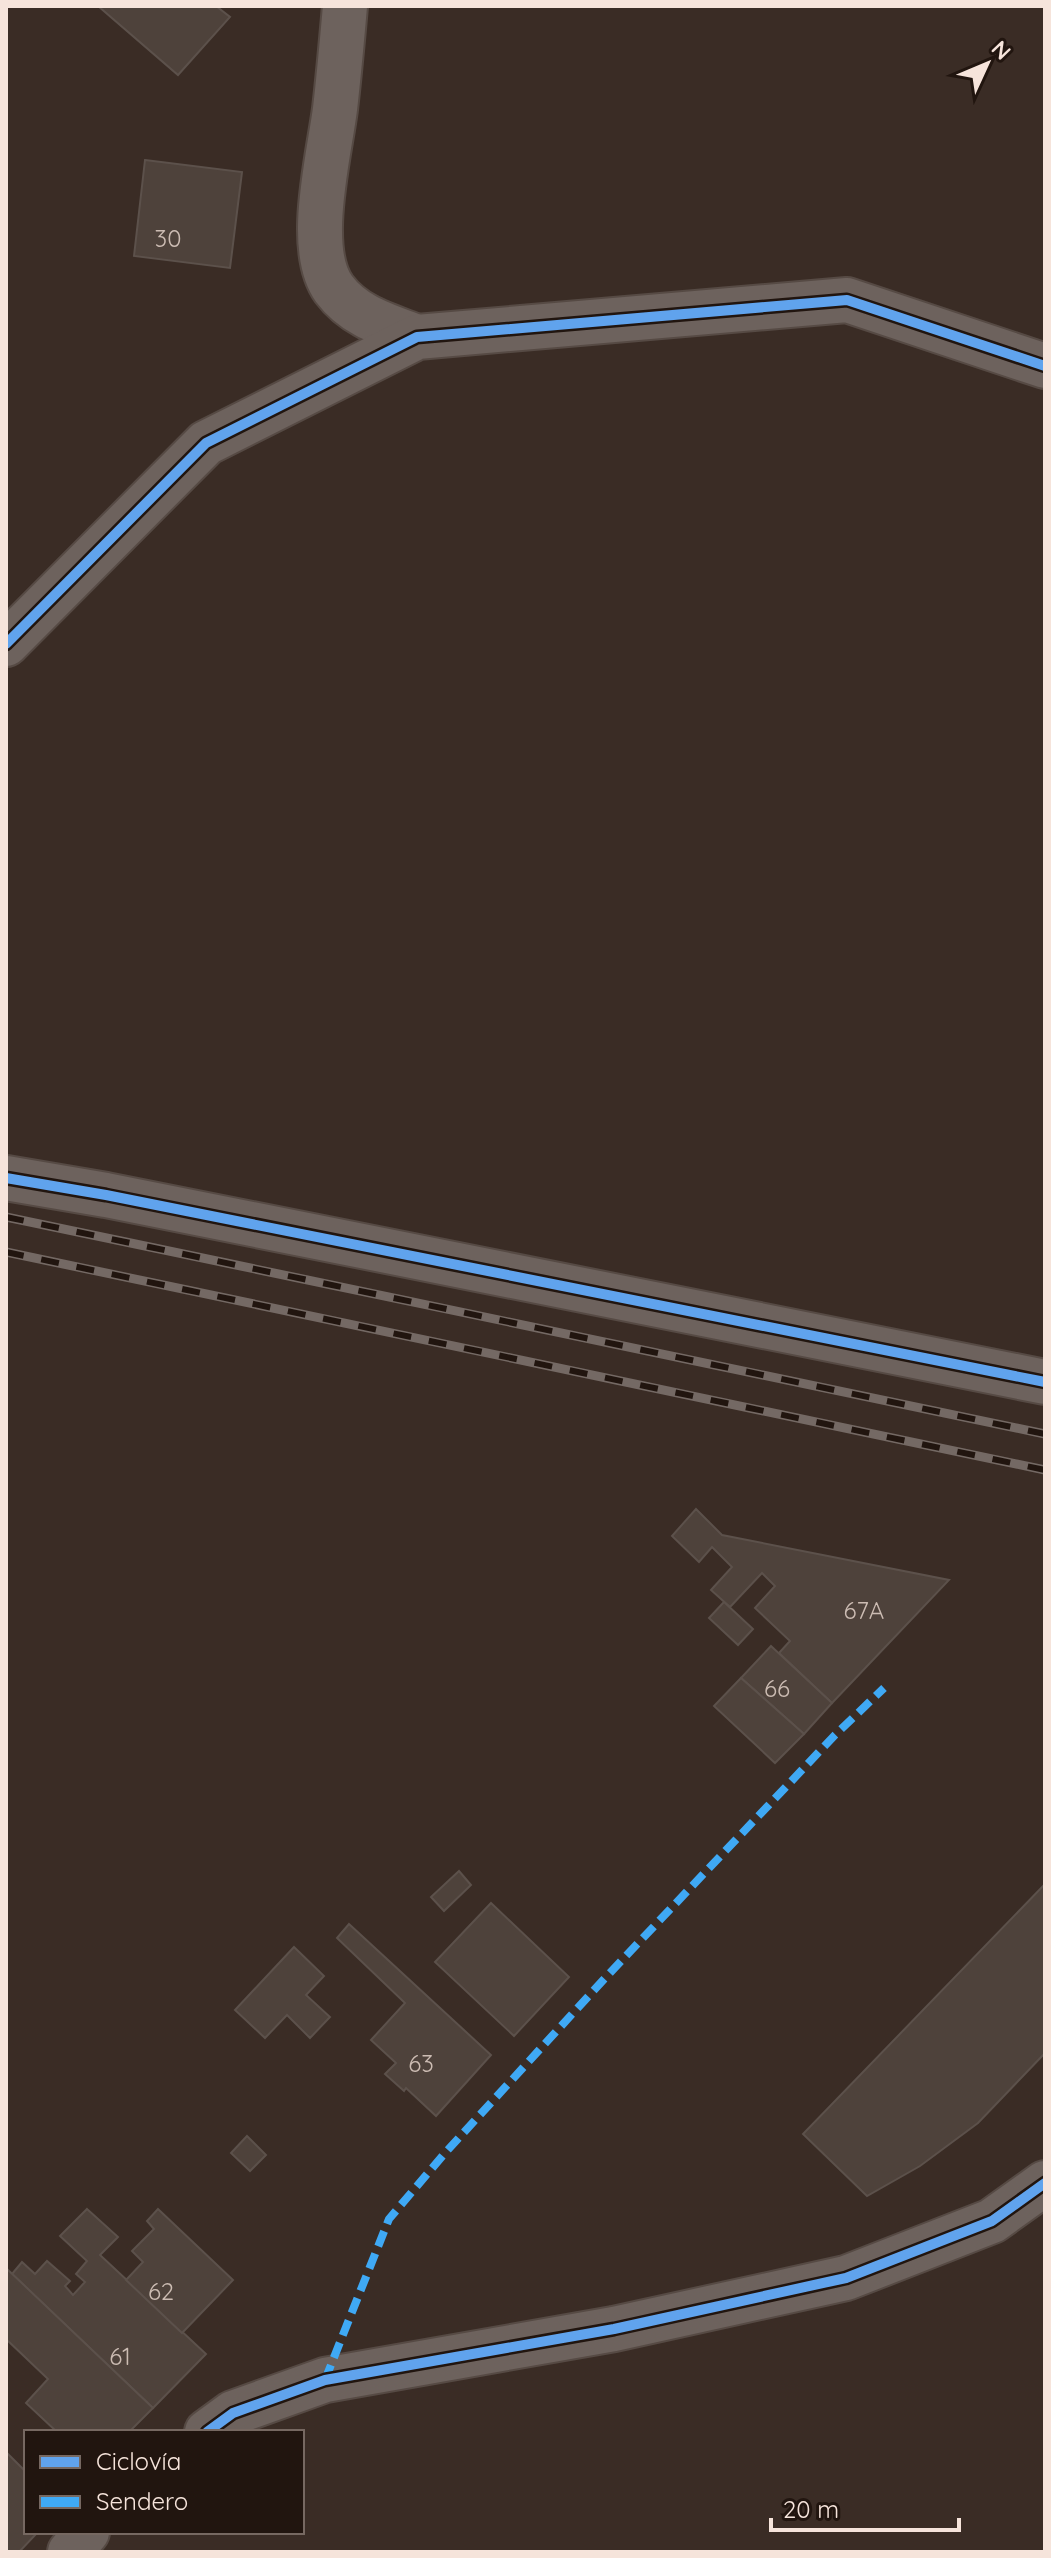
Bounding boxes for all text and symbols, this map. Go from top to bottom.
north arrow [947,24,1027,104]
text: N [986,35,1017,66]
house number: 30 [155,223,181,253]
house number: 67A [844,1595,884,1625]
house number: 66 [764,1673,790,1703]
house number: 63 [408,2048,434,2078]
house number: 62 [148,2276,174,2306]
house number: 61 [109,2341,131,2371]
legend [24,2430,304,2534]
text: Ciclovía [96,2446,181,2476]
scale bar [771,2482,959,2532]
text: Sendero [96,2486,188,2516]
text: 20 m [783,2494,839,2524]

